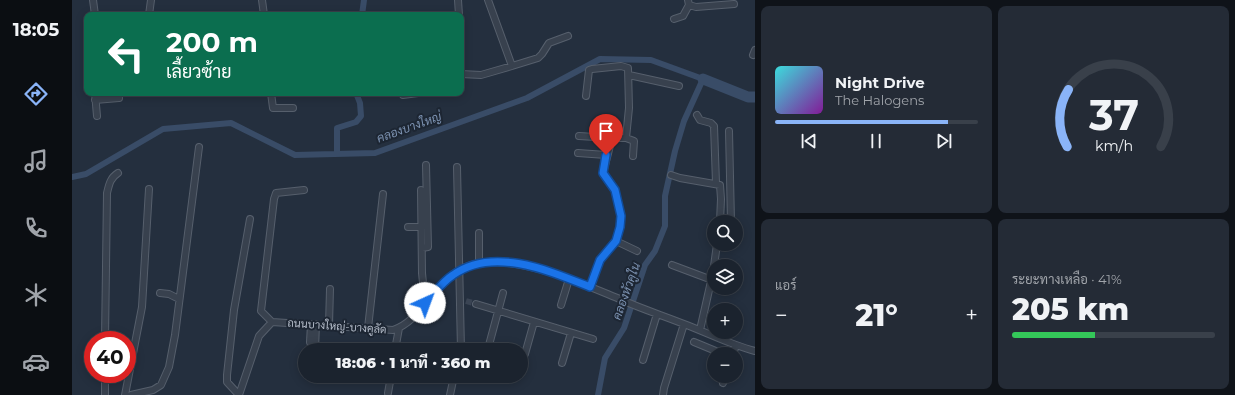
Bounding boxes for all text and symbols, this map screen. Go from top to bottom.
text: 18:05 [13,19,59,41]
text: 200 m [166,25,258,59]
icon: left [100,28,152,80]
text: เลี้ยวซ้าย [166,61,232,83]
text: Night Drive [835,73,925,92]
icon: directions [22,80,50,108]
text: 37 [1087,90,1139,140]
text: The Halogens [835,92,924,108]
water label: คลองบางใหญ่ [375,108,444,146]
pin [589,114,623,155]
icon: arrive [595,120,617,142]
icon: previous [798,130,820,152]
icon: pause [865,130,887,152]
icon: next [933,130,955,152]
text: km/h [1094,137,1133,155]
icon: music [22,147,50,175]
icon: phone [22,214,50,242]
map controls [707,215,743,383]
button: search [707,215,743,251]
button: layers [707,259,743,295]
water label: คลองหัวคูใน [609,260,644,322]
text: ระยะทางเหลือ · 41% [1012,271,1122,287]
text: แอร์ [775,277,796,293]
icon: climate [22,281,50,309]
position arrow [404,282,446,324]
text: 205 km [1012,291,1129,328]
text: 21° [855,297,898,334]
text: − [775,302,788,329]
text: + [965,302,978,329]
button: + [707,303,743,339]
street label: ถนนบางใหญ่-บางคูลัด [287,315,387,337]
speed limit sign: 40 [84,331,136,383]
button: − [707,347,743,383]
icon: car [22,348,50,376]
text: 18:06 · 1 นาที · 360 m [336,353,490,372]

